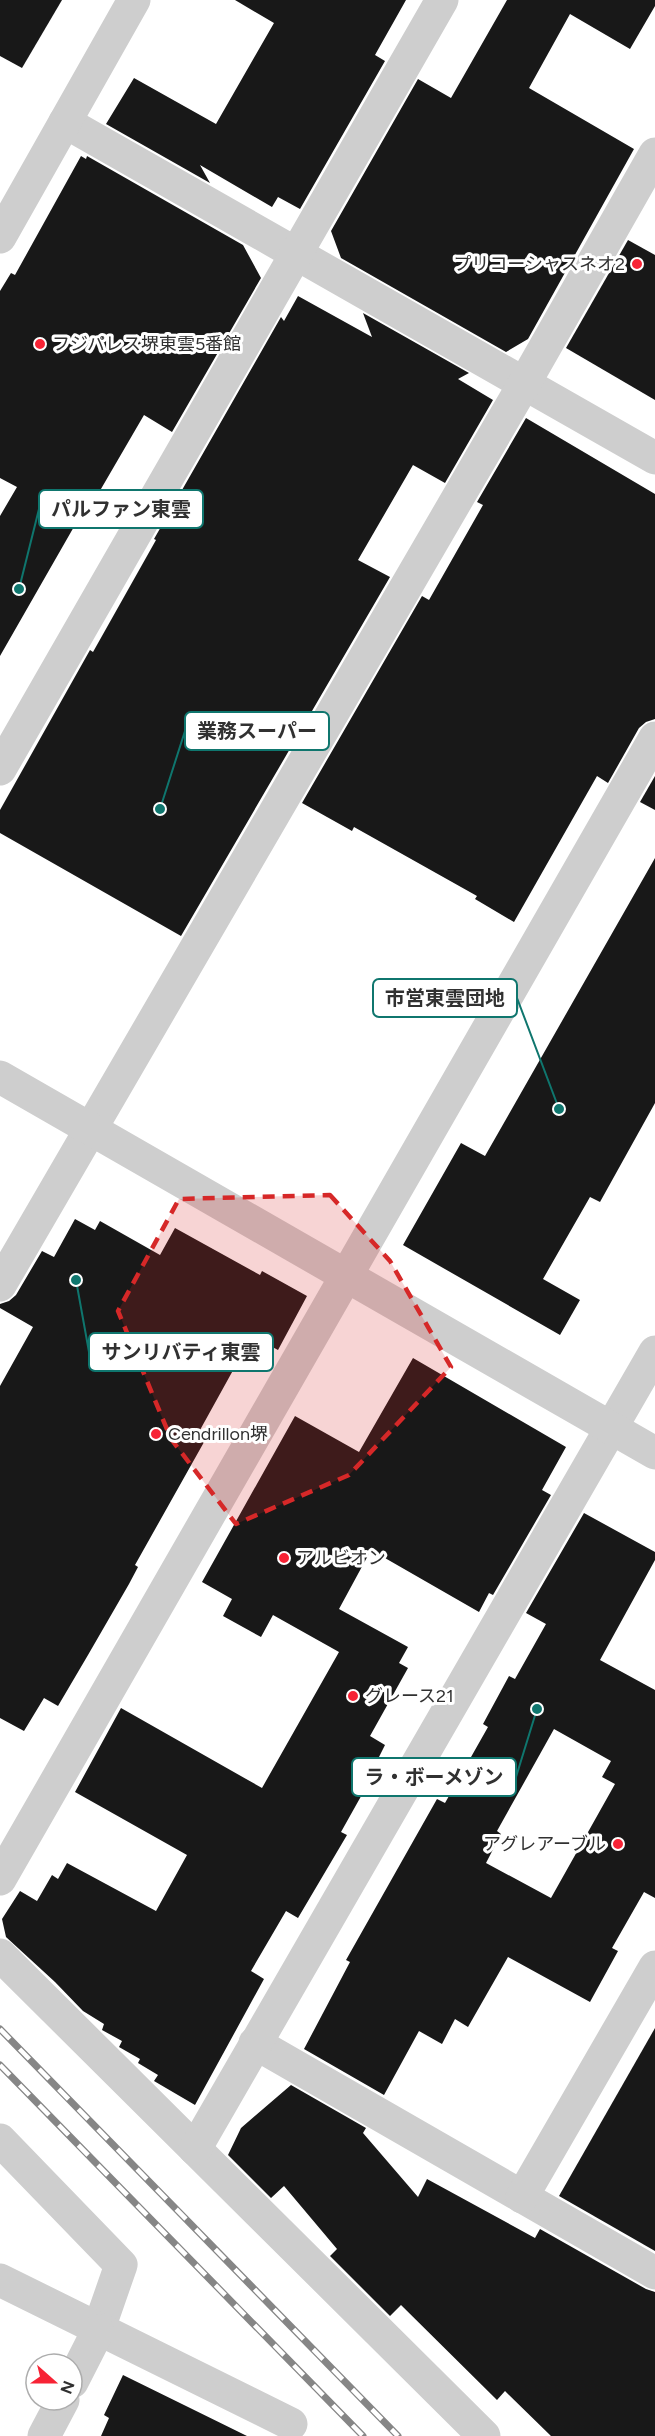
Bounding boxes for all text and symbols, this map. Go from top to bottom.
place label: プリコーシャスネオ2 [453,253,625,275]
marker: プリコーシャスネオ2 [630,257,644,271]
place label: フジパレス堺東雲5番館 [52,333,241,355]
marker: フジパレス堺東雲5番館 [33,337,47,351]
callout: パルファン東雲 [39,490,203,528]
text: パルファン東雲 [51,497,191,521]
callout: 業務スーパー [185,712,329,750]
text: 業務スーパー [197,719,317,743]
callout: 市営東雲団地 [373,979,517,1017]
text: 市営東雲団地 [385,986,505,1010]
callout: サンリバティ東雲 [89,1333,273,1371]
text: サンリバティ東雲 [102,1340,260,1364]
place label: Cendrillon堺 [168,1423,268,1445]
marker: Cendrillon堺 [149,1427,163,1441]
place label: アルビオン [296,1547,386,1569]
marker: アルビオン [277,1551,291,1565]
place label: グレース21 [365,1685,454,1707]
marker: グレース21 [346,1689,360,1703]
callout: ラ・ボーメゾン [352,1758,516,1796]
text: ラ・ボーメゾン [364,1765,504,1789]
place label: アグレアーブル [483,1833,606,1855]
marker: アグレアーブル [611,1837,625,1851]
north arrow [24,2352,84,2412]
text: N [56,2378,79,2396]

